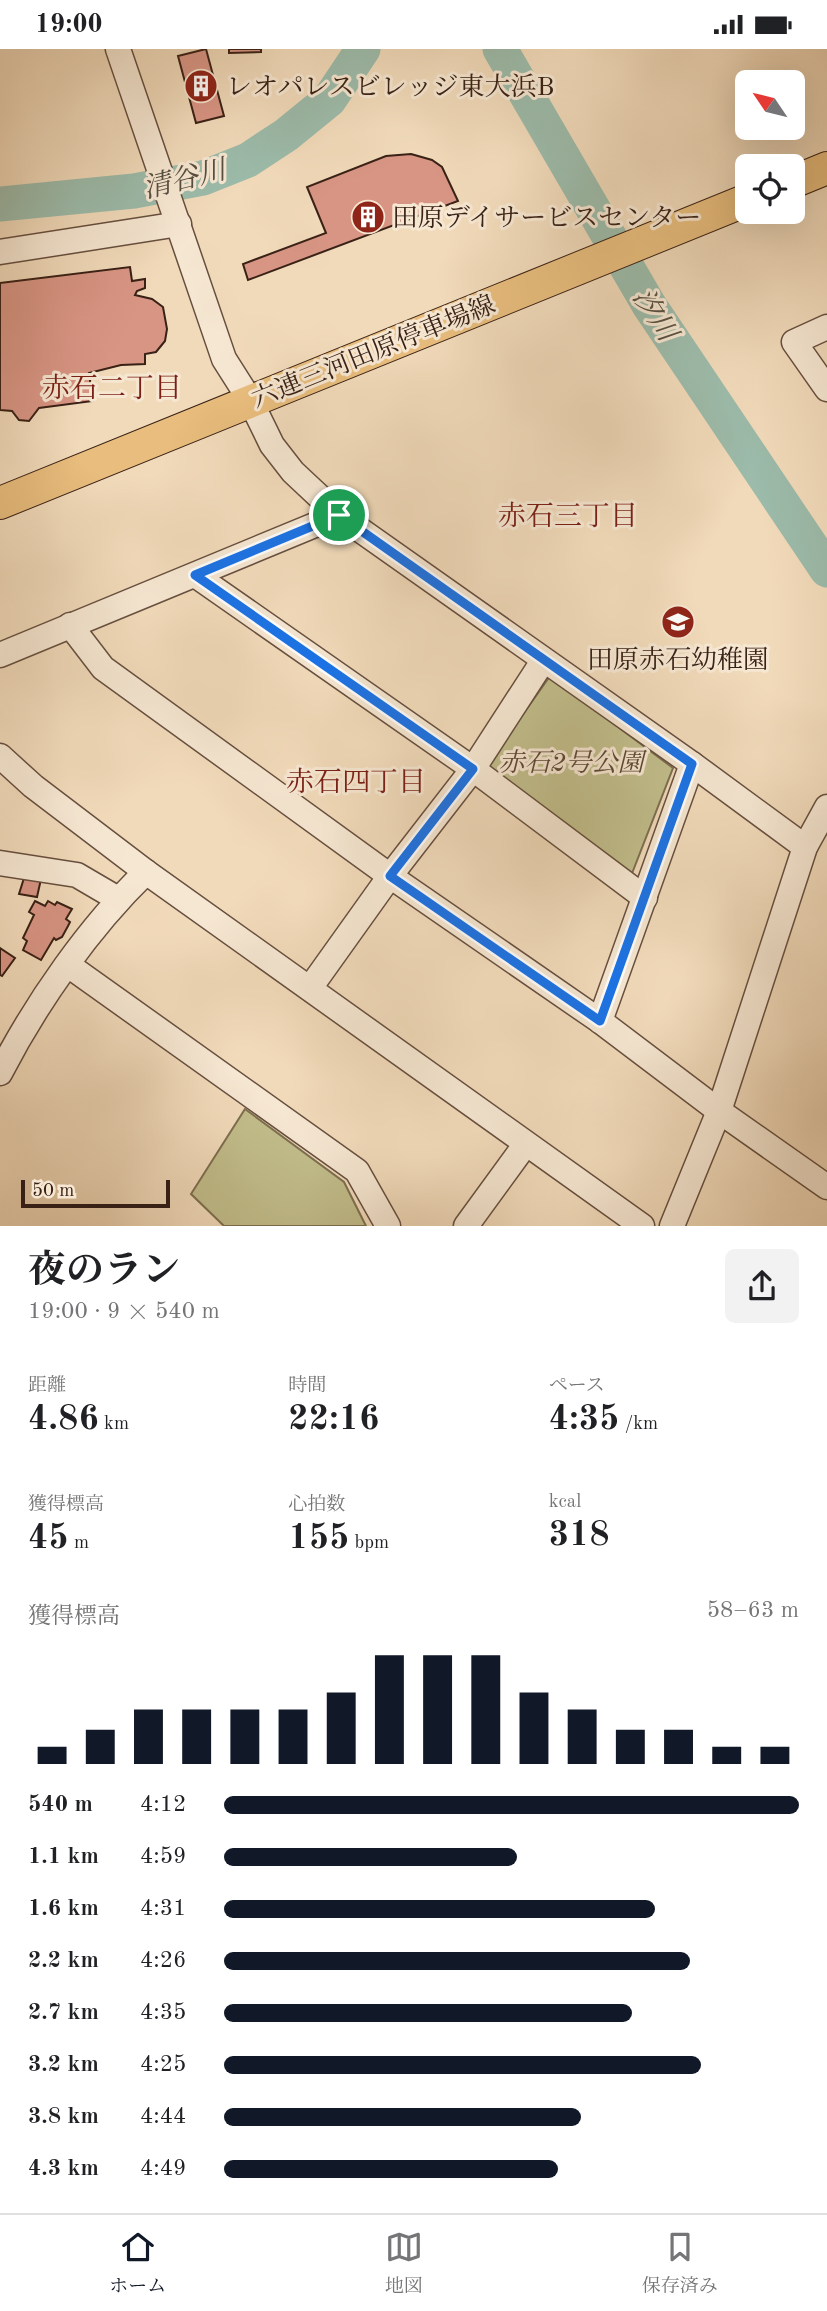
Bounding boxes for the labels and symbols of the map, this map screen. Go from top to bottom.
building icon: レオパレスビレッジ東大浜B [182,67,220,105]
north arrow [735,70,805,140]
place label: レオパレスビレッジ東大浜B [226,73,554,101]
water label: 清谷川 [140,154,232,205]
building icon: 田原デイサービスセンター [349,198,387,236]
place label: 田原デイサービスセンター [392,204,701,232]
water label: 汐川 [626,283,685,349]
street label: 六連三河田原停車場線 [248,290,499,414]
district label: 赤石二丁目 [42,373,182,404]
pin [309,485,369,545]
district label: 赤石三丁目 [498,501,638,532]
school or university icon: 田原赤石幼稚園 [659,603,697,641]
place label: 田原赤石幼稚園 [587,646,769,674]
park label: 赤石2号公園 [498,749,648,777]
district label: 赤石四丁目 [286,767,426,798]
scale bar [21,1177,170,1209]

